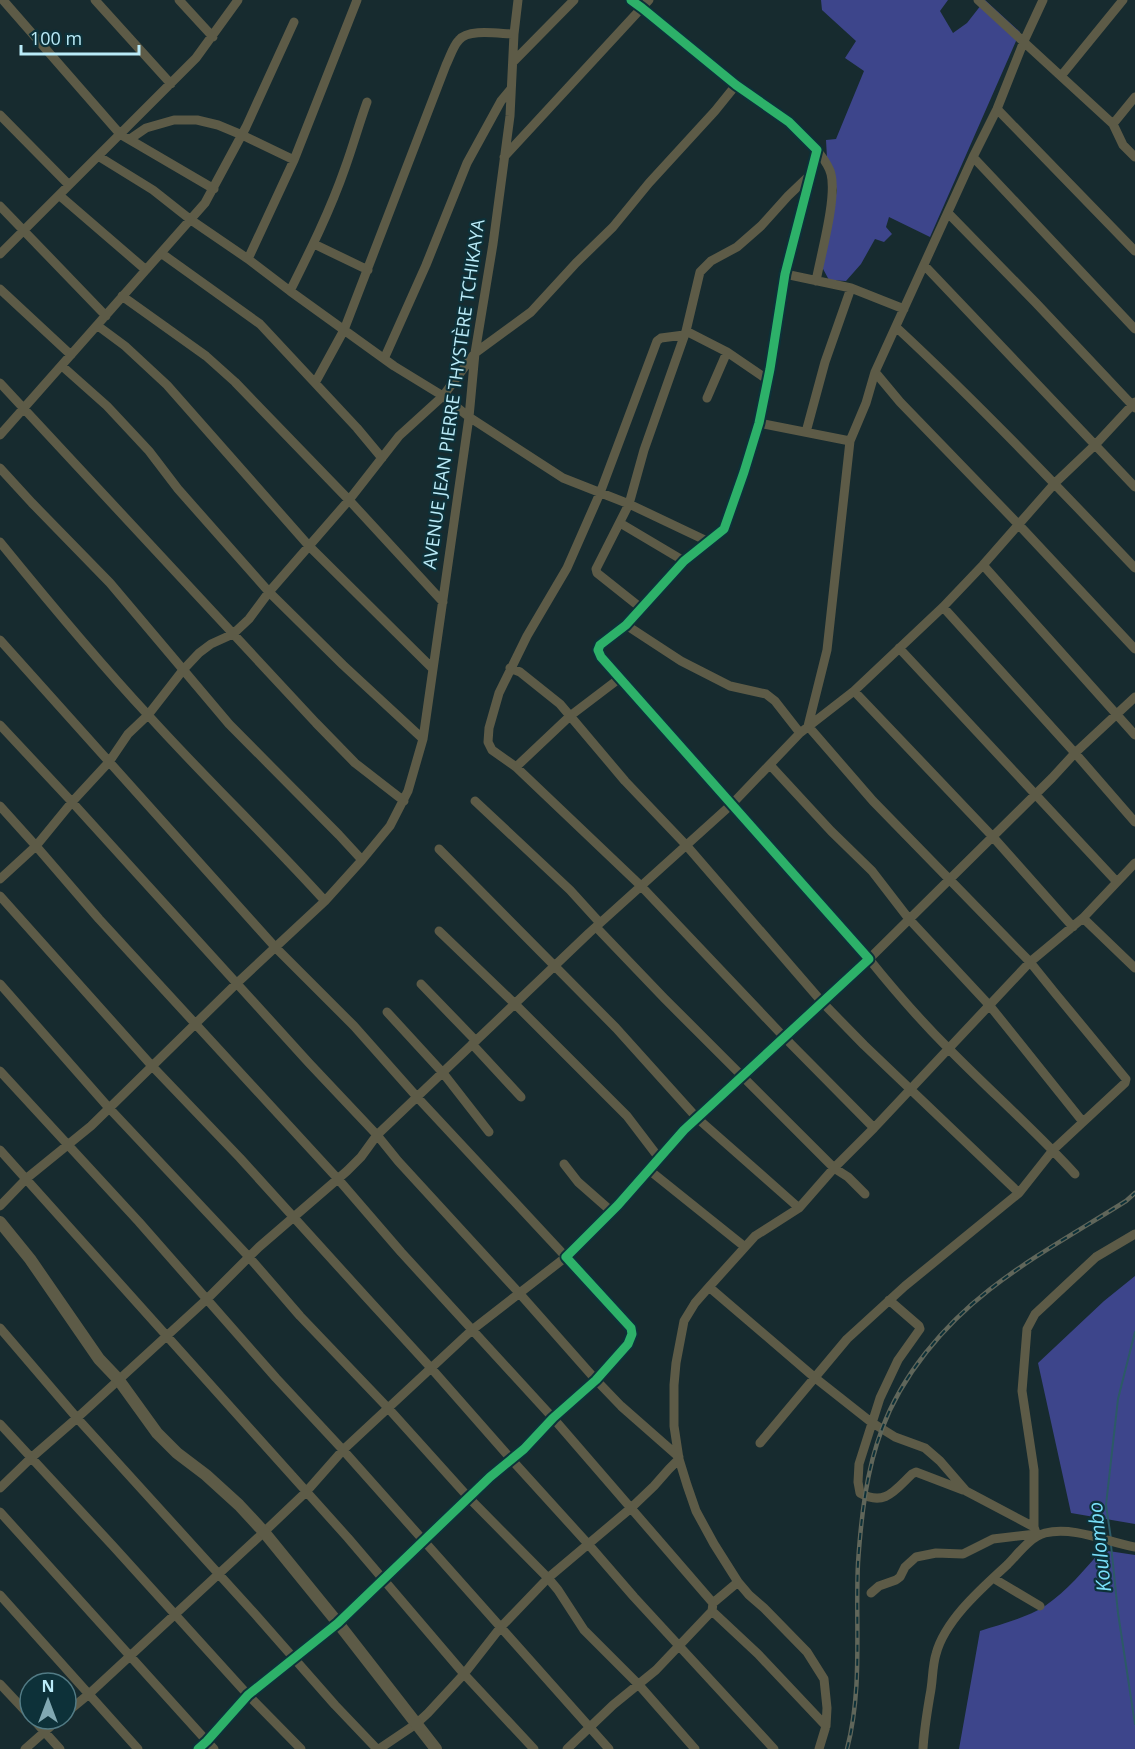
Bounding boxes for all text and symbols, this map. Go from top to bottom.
scale bar [21,18,140,56]
text: 100 m [30,26,82,50]
street label: AVENUE JEAN PIERRE THYSTÈRE TCHIKAYA [417,217,490,570]
water label: Koulombo [1081,1501,1117,1593]
north arrow [18,1671,78,1731]
text: N [41,1675,55,1697]

